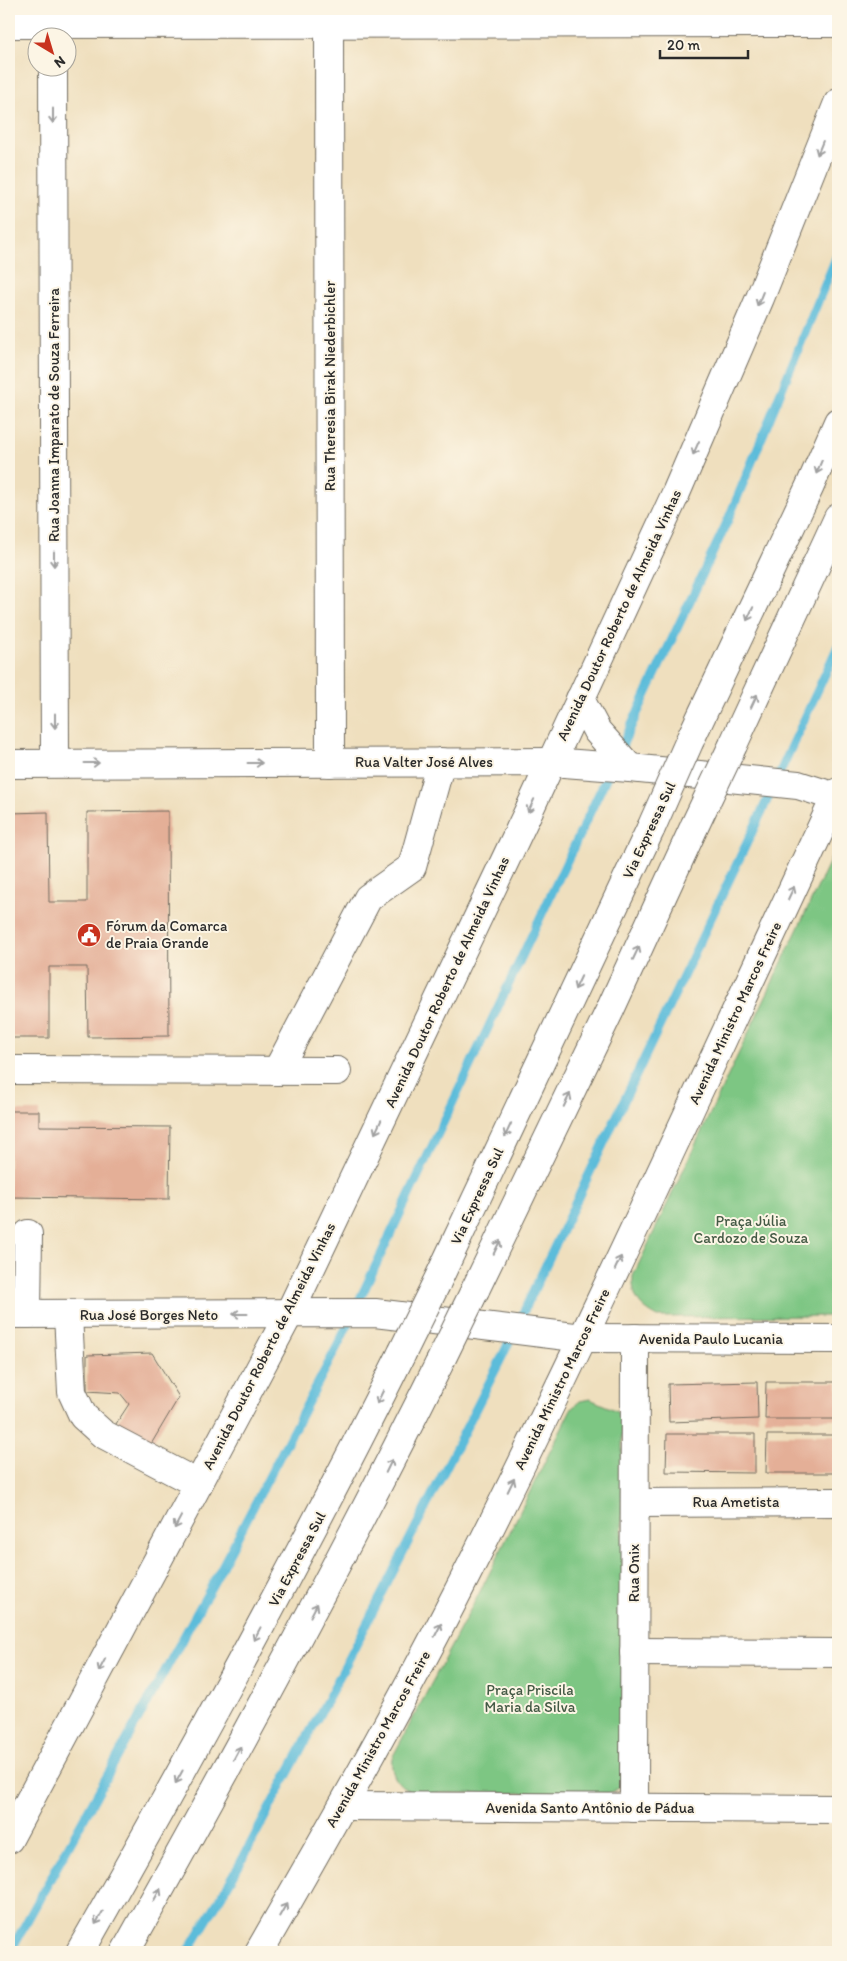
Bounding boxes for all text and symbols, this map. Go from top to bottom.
north arrow [28,28,78,78]
scale bar [660,28,747,60]
text: 20 m [667,36,701,54]
text: N [51,52,69,71]
one-way arrow [48,108,58,124]
one-way arrow [815,140,824,155]
street label: Rua Theresia Birak Niederbichler [321,281,339,491]
street label: Rua Joanna Imparato de Souza Ferreira [45,288,63,542]
one-way arrow [754,291,764,306]
one-way arrow [690,440,700,455]
one-way arrow [813,459,823,474]
street label: Avenida Doutor Roberto de Almeida Vinhas [553,486,685,743]
one-way arrow [49,550,59,566]
one-way arrow [745,606,754,621]
one-way arrow [749,694,759,709]
one-way arrow [50,712,60,729]
street label: Rua Valter José Alves [355,753,493,771]
one-way arrow [84,758,100,768]
one-way arrow [246,758,263,768]
street label: Via Expressa Sul [619,778,680,881]
one-way arrow [525,798,535,813]
street label: Avenida Doutor Roberto de Almeida Vinhas [381,853,513,1110]
one-way arrow [786,886,796,901]
place label: Fórum da Comarca de Praia Grande [106,917,228,952]
street label: Avenida Ministro Marcos Freire [685,919,785,1107]
public building icon: Fórum da Comarca de Praia Grande [76,922,102,948]
one-way arrow [632,946,642,961]
one-way arrow [572,975,582,990]
one-way arrow [563,1093,572,1108]
one-way arrow [373,1119,382,1134]
one-way arrow [503,1122,513,1137]
street label: Via Expressa Sul [447,1144,508,1247]
park label: Praça Júlia Cardozo de Souza [694,1212,809,1247]
street label: Avenida Doutor Roberto de Almeida Vinhas [199,1219,340,1473]
one-way arrow [492,1239,502,1254]
one-way arrow [613,1255,623,1270]
street label: Avenida Ministro Marcos Freire [510,1285,614,1473]
street label: Rua José Borges Neto [80,1306,218,1324]
one-way arrow [233,1309,249,1319]
street label: Avenida Paulo Lucania [639,1330,783,1348]
one-way arrow [375,1389,384,1404]
one-way arrow [385,1459,394,1474]
one-way arrow [506,1477,516,1492]
street label: Rua Ametista [693,1493,780,1511]
street label: Via Expressa Sul [264,1508,330,1610]
one-way arrow [173,1514,183,1529]
street label: Rua Onix [625,1544,643,1602]
one-way arrow [310,1603,319,1618]
one-way arrow [433,1622,443,1637]
one-way arrow [252,1627,262,1642]
street label: Avenida Ministro Marcos Freire [322,1647,434,1831]
one-way arrow [97,1657,106,1672]
park label: Praça Priscila Maria da Silva [484,1681,576,1716]
one-way arrow [233,1746,242,1761]
one-way arrow [173,1769,183,1783]
street label: Avenida Santo Antônio de Pádua [486,1799,695,1817]
one-way arrow [152,1887,162,1902]
one-way arrow [279,1903,289,1918]
one-way arrow [94,1911,104,1926]

